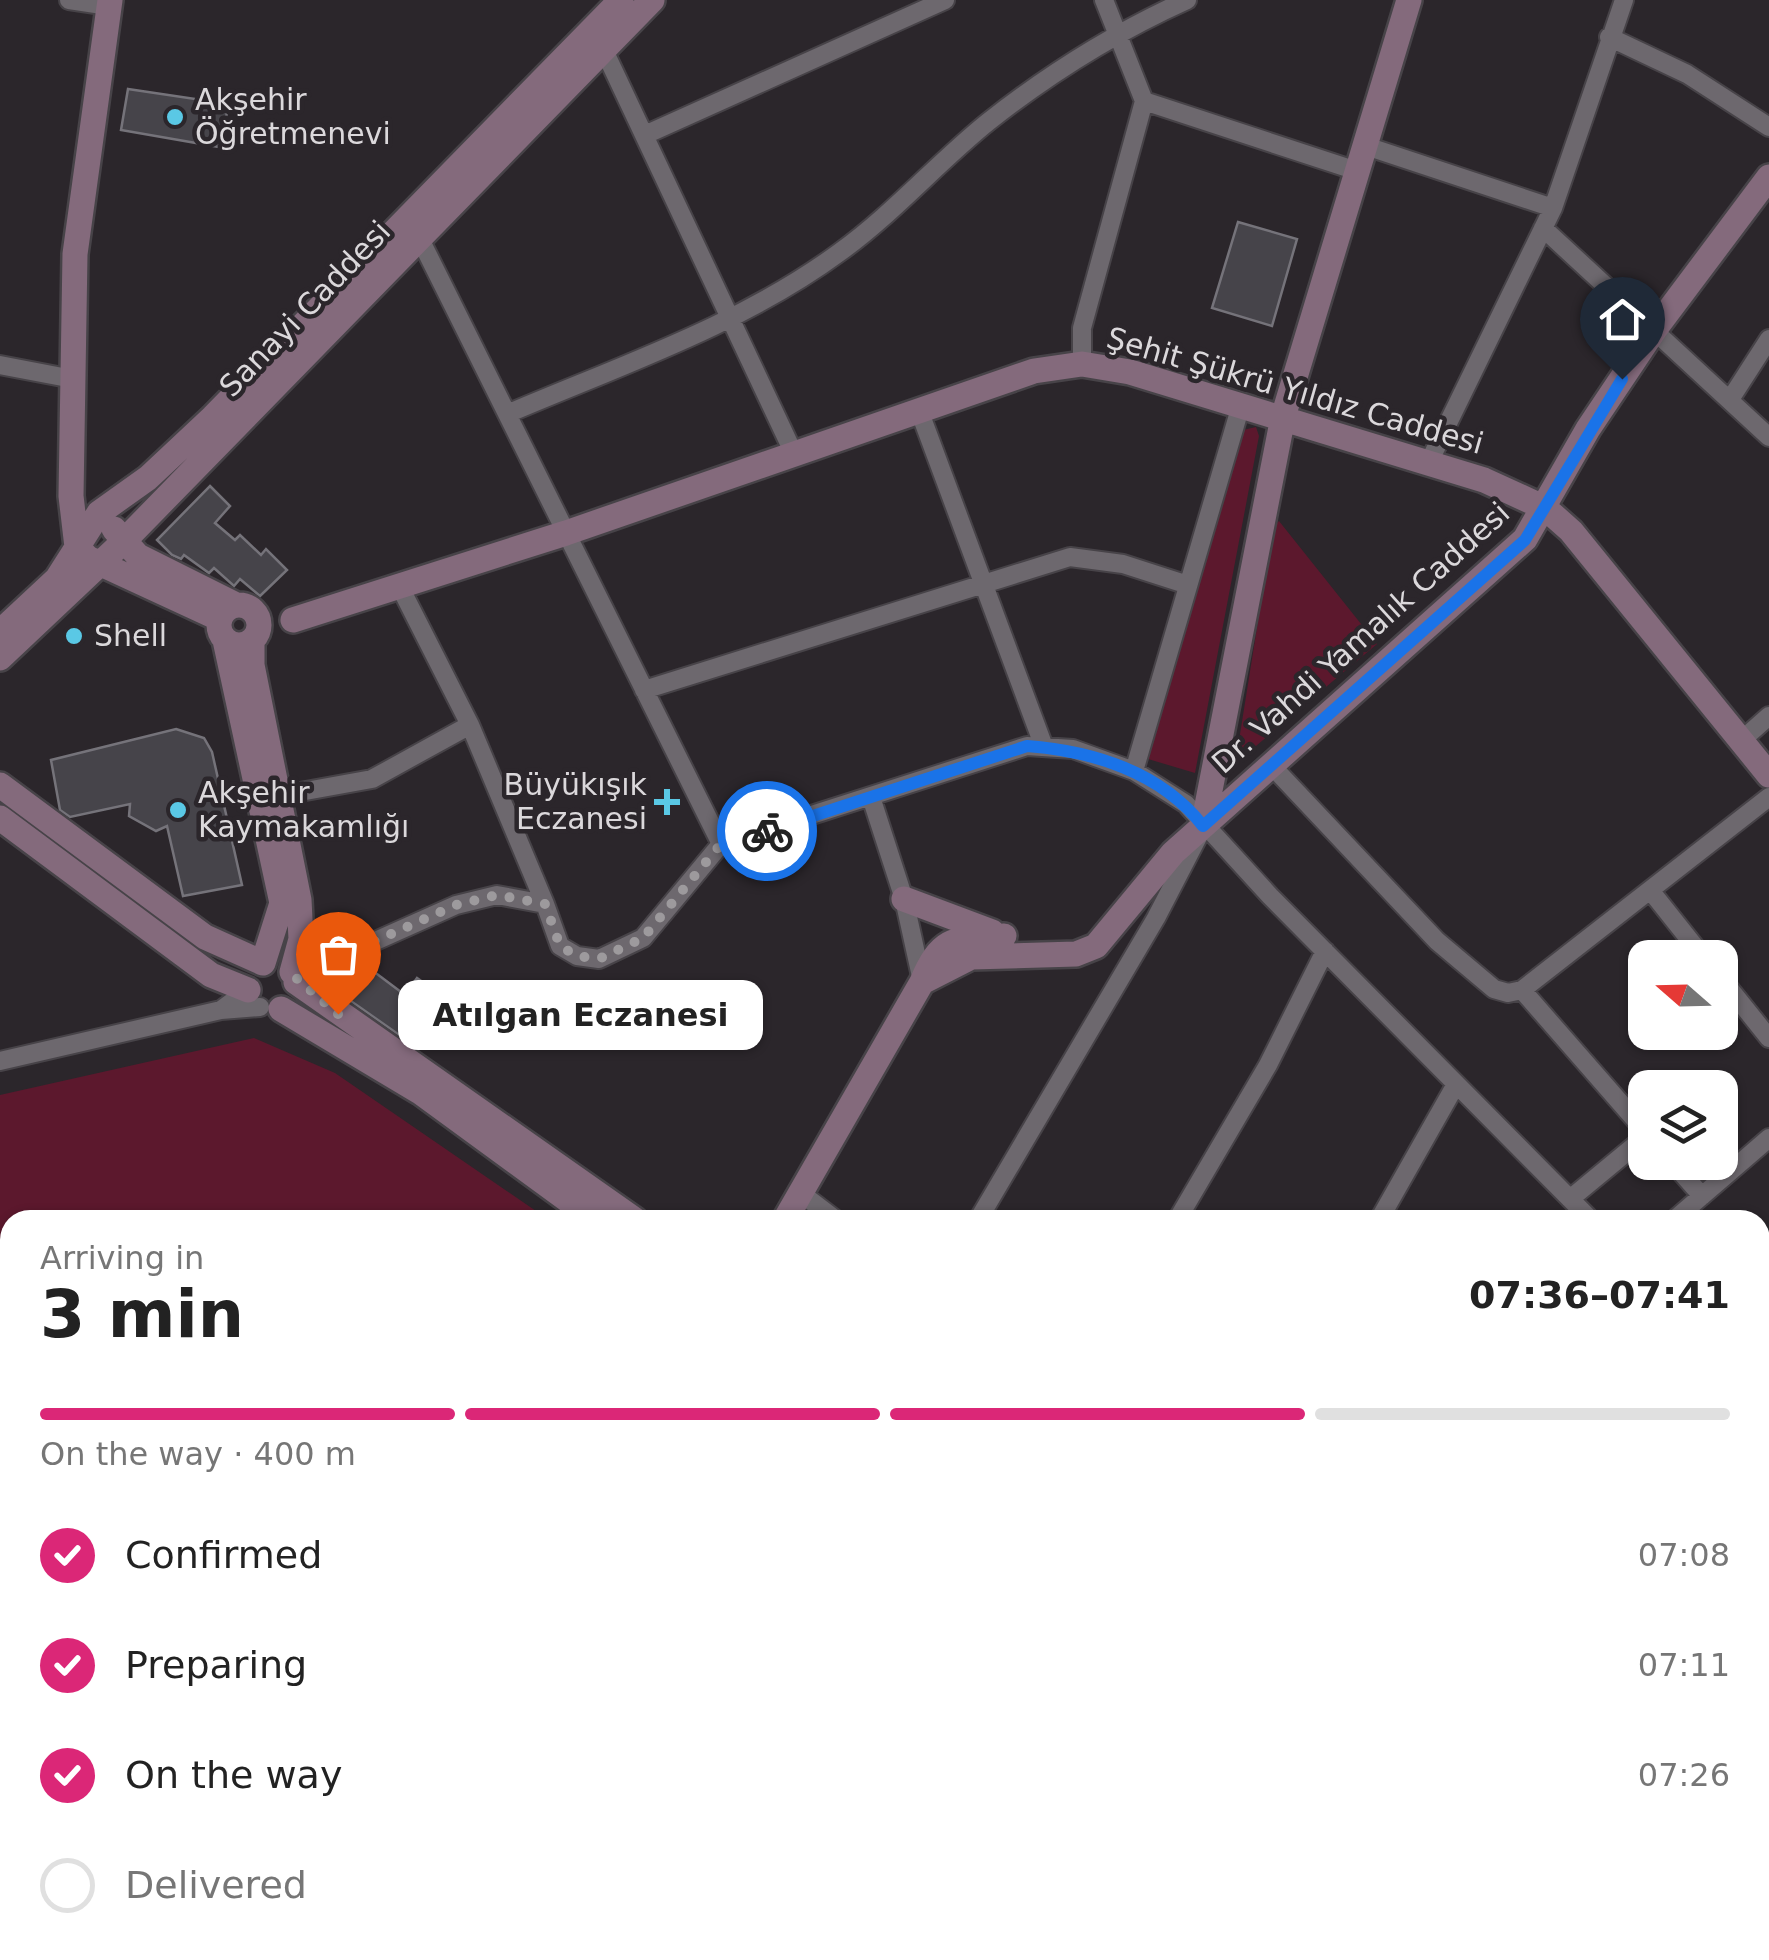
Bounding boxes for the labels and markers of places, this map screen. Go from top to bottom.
place label: Akşehir Öğretmenevi [195,82,391,151]
marker: Akşehir Öğretmenevi [164,106,186,128]
pin [1580,277,1665,380]
place label: Shell [94,618,167,653]
marker: Shell [63,625,85,647]
place label: Büyükışık Eczanesi [504,767,648,836]
place label: Akşehir Kaymakamlığı [198,775,409,844]
marker: Büyükışık Eczanesi [656,791,678,813]
marker: Akşehir Kaymakamlığı [167,799,189,821]
pin [296,912,381,1015]
callout: Atılgan Eczanesi [398,979,763,1049]

